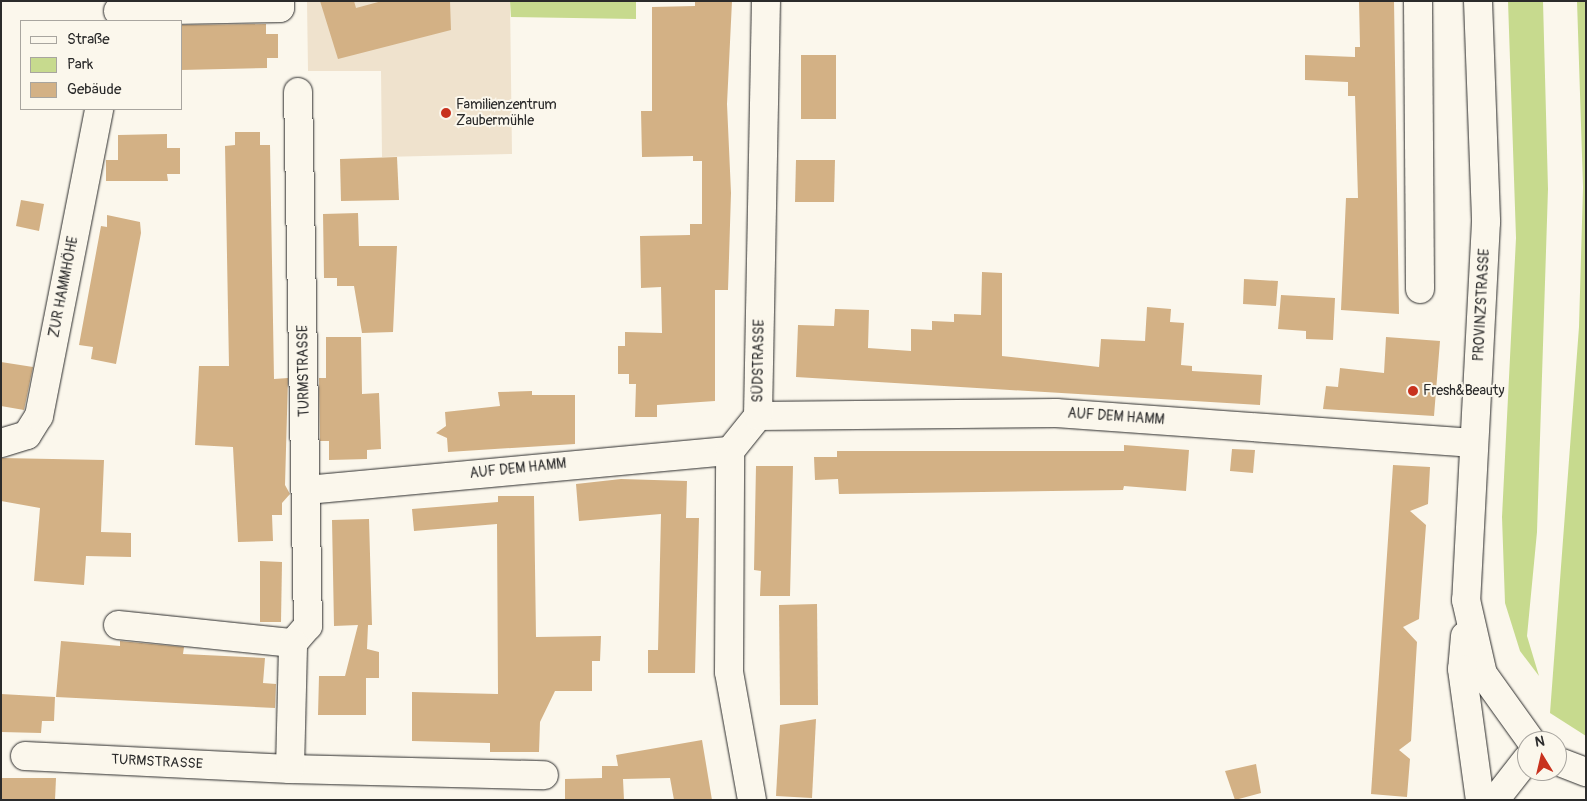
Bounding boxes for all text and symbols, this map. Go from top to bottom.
legend [20,20,182,110]
text: Straße [67,30,110,49]
text: Park [67,55,93,74]
text: Gebäude [67,80,121,99]
place label: Familienzentrum Zaubermühle [456,97,557,130]
marker: Familienzentrum Zaubermühle [440,107,452,119]
street label: ZUR HAMMHÖHE [46,235,82,339]
street label: PROVINZSTRASSE [1471,248,1493,362]
street label: SÜDSTRASSE [750,319,768,403]
street label: TURMSTRASSE [295,325,313,417]
place label: Fresh&Beauty [1423,383,1504,399]
marker: Fresh&Beauty [1407,385,1419,397]
street label: AUF DEM HAMM [1067,405,1165,429]
street label: AUF DEM HAMM [469,456,567,482]
north arrow [1517,731,1567,781]
text: N [1534,733,1546,751]
street label: TURMSTRASSE [111,751,203,773]

